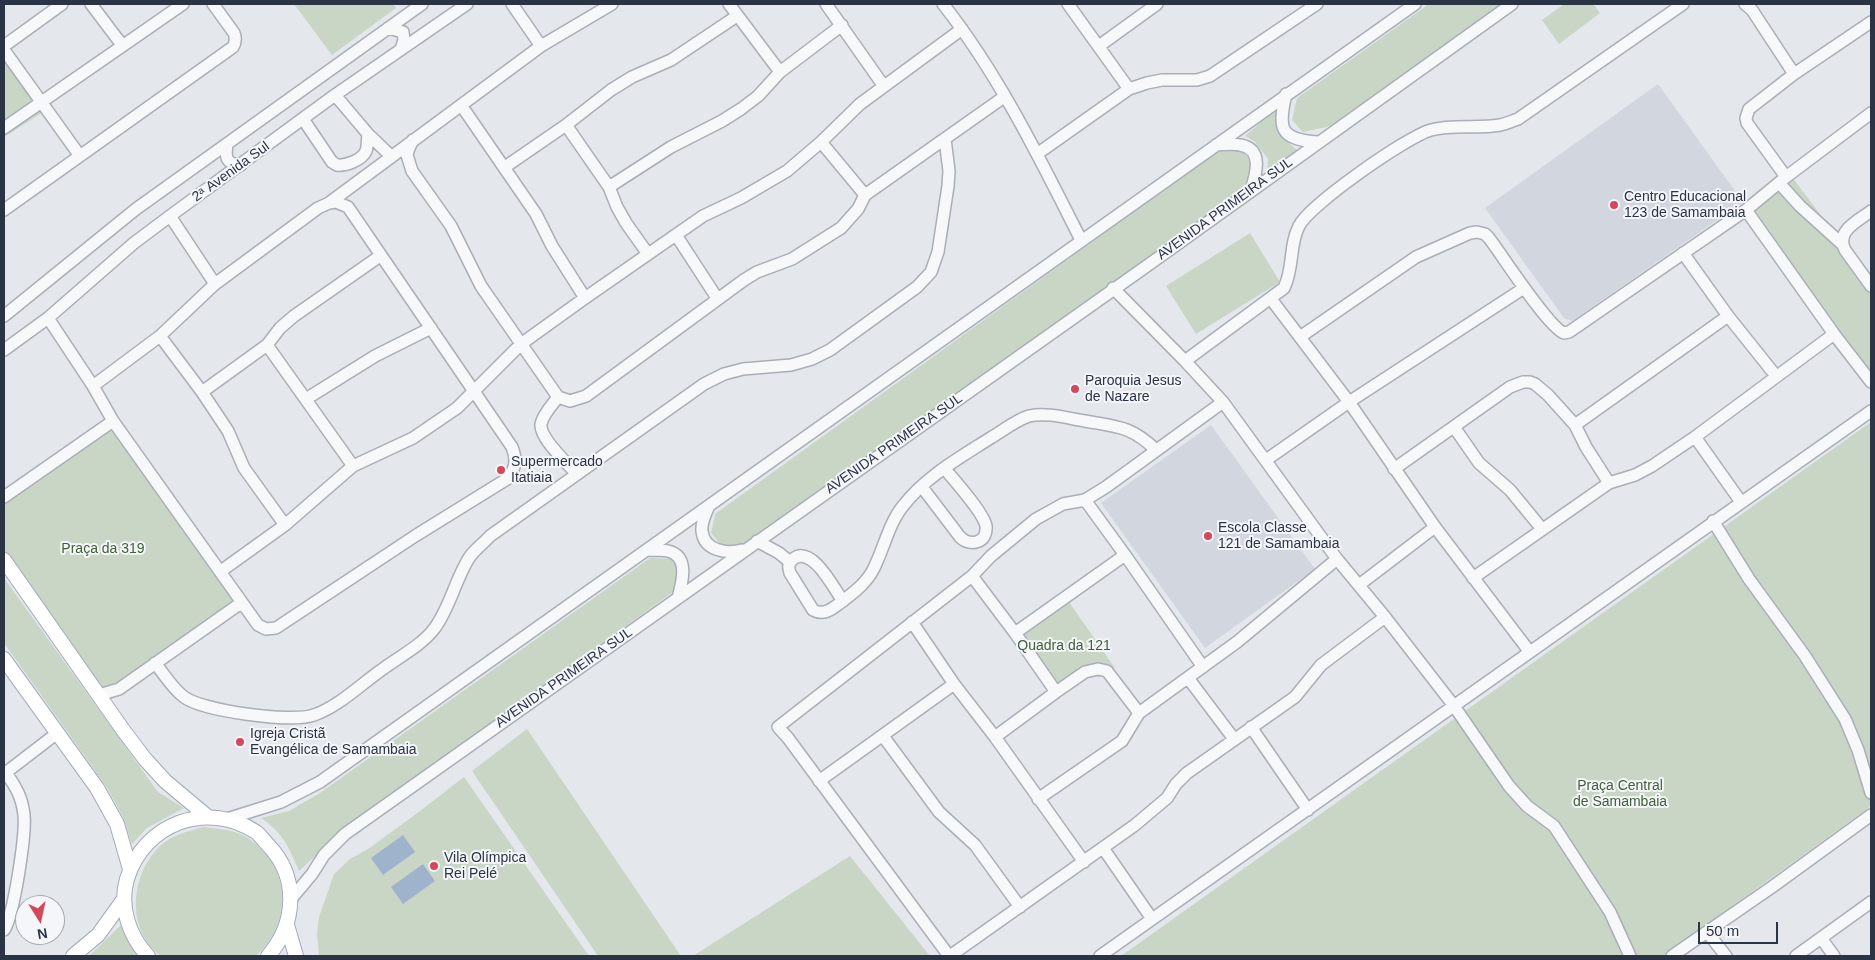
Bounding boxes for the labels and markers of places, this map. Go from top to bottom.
place label: Centro Educacional 123 de Samambaia [1624,189,1746,222]
marker: Centro Educacional 123 de Samambaia [1608,199,1620,211]
place label: Paroquia Jesus de Nazare [1085,373,1182,406]
marker: Paroquia Jesus de Nazare [1069,383,1081,395]
place label: Supermercado Itatiaia [511,454,603,487]
marker: Supermercado Itatiaia [495,464,507,476]
place label: Escola Classe 121 de Samambaia [1218,520,1339,552]
marker: Escola Classe 121 de Samambaia [1202,530,1214,542]
place label: Igreja Cristã Evangélica de Samambaia [250,726,417,759]
marker: Igreja Cristã Evangélica de Samambaia [234,736,246,748]
place label: Vila Olímpica Rei Pelé [444,850,526,882]
marker: Vila Olímpica Rei Pelé [428,860,440,872]

